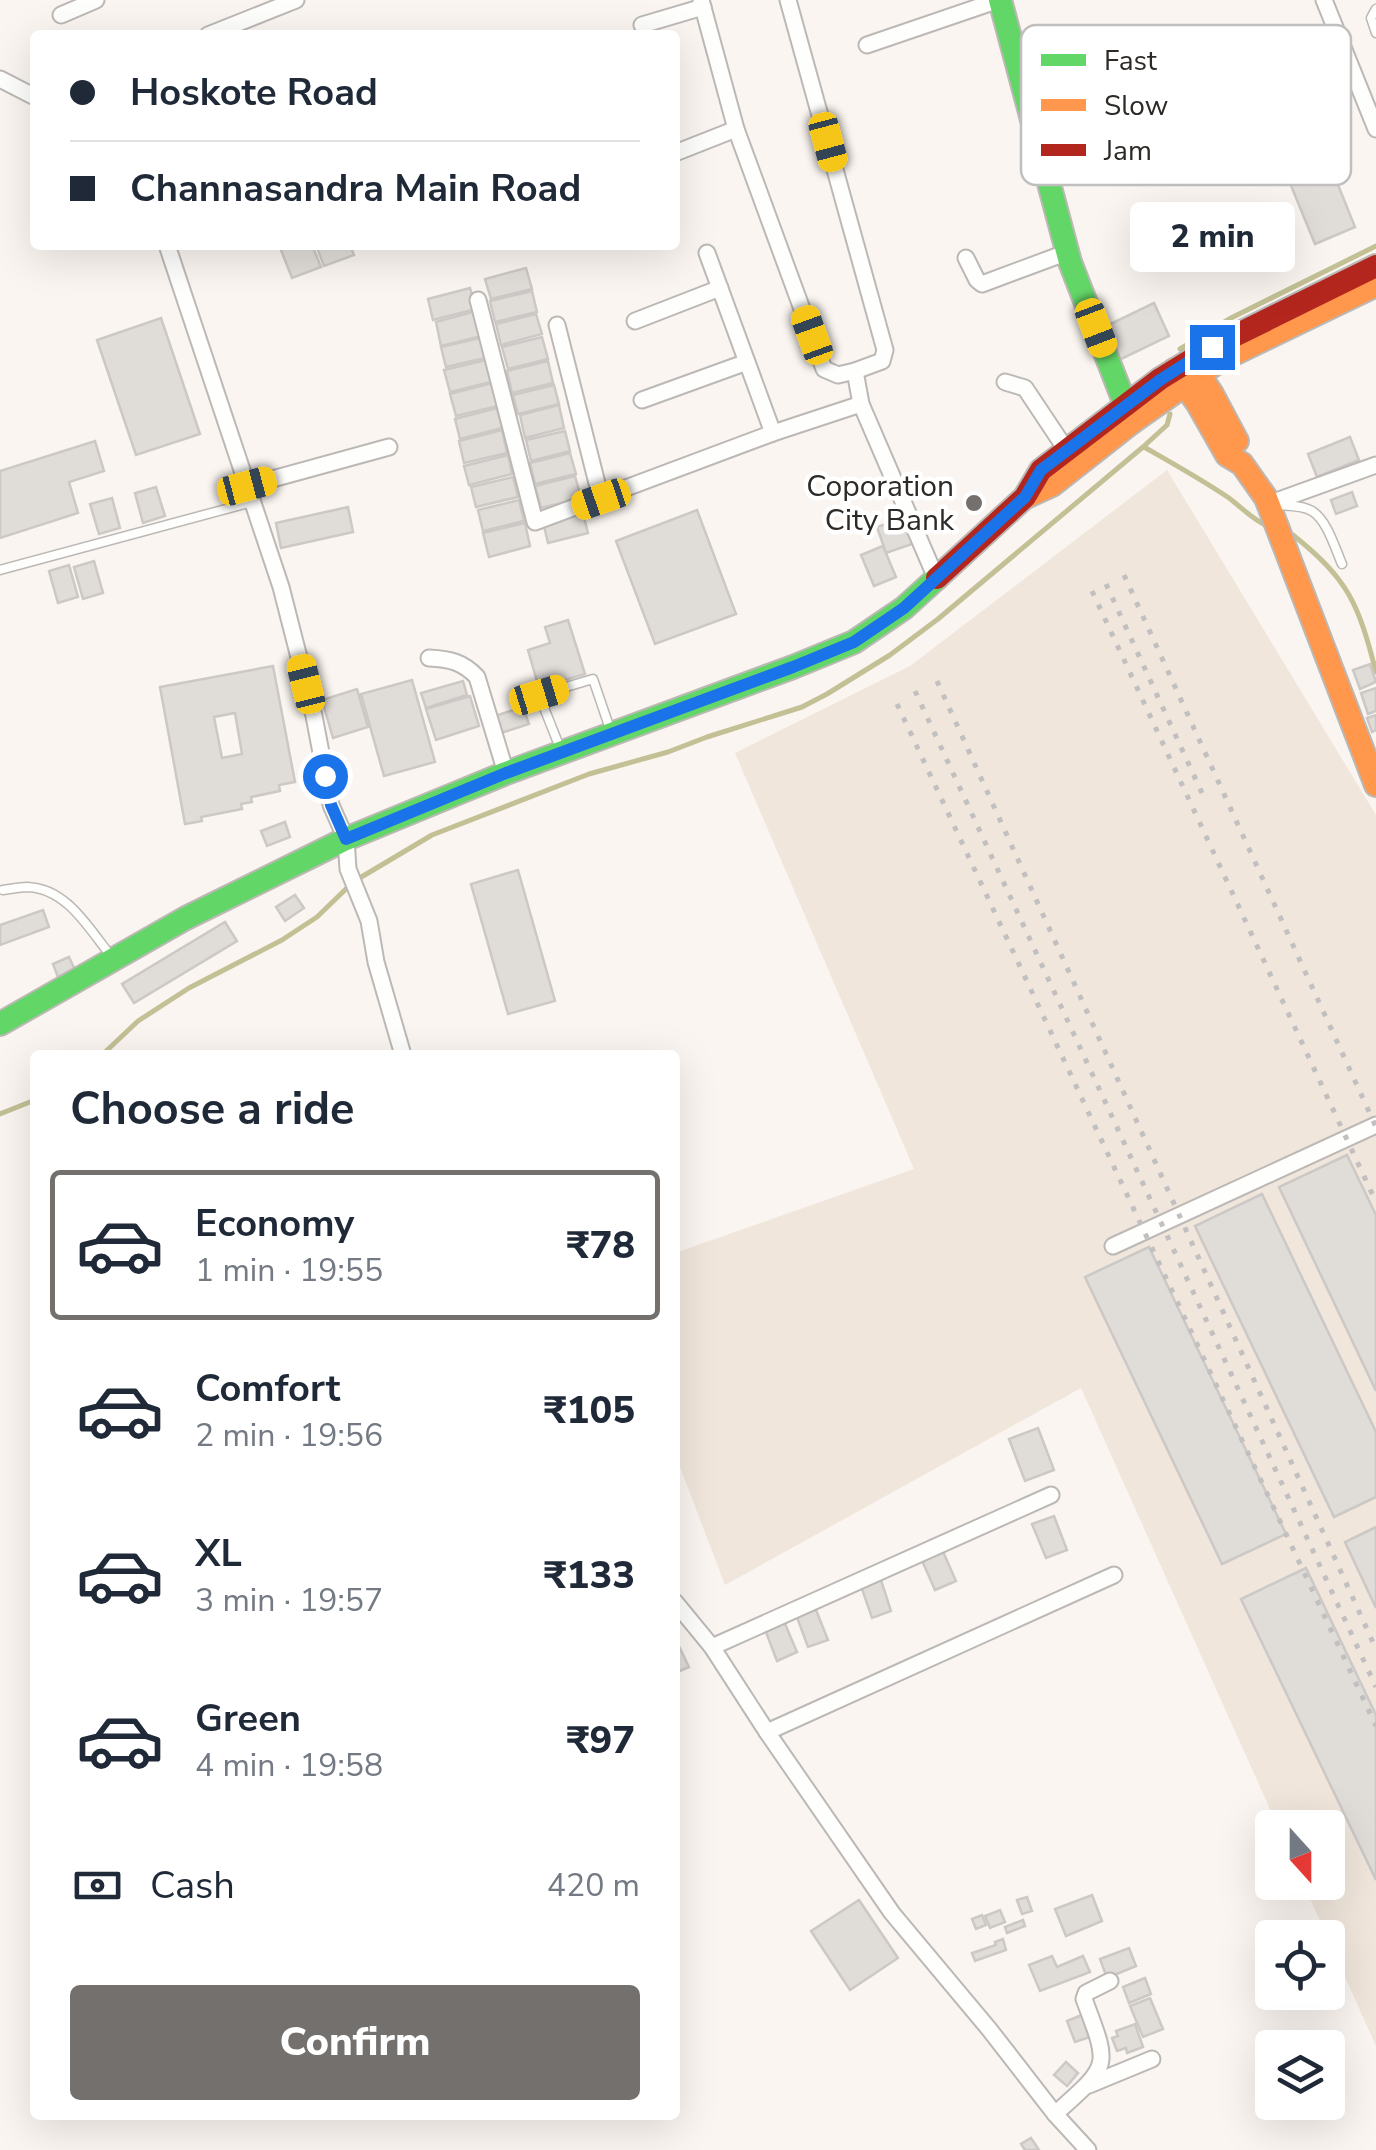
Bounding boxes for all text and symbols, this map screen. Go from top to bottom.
legend [1021,25,1351,185]
text: Fast [1104,42,1157,80]
text: Hoskote Road [130,67,378,118]
text: Slow [1104,87,1168,125]
car [806,109,850,175]
text: Jam [1103,132,1152,170]
text: Channasandra Main Road [130,163,581,214]
callout: 2 min [1130,202,1294,272]
text: 2 min [1170,215,1255,258]
car [1071,295,1121,361]
car [788,302,836,368]
route end [1190,325,1235,370]
car [214,464,280,508]
place label: Coporation City Bank [806,466,955,541]
car [568,475,634,523]
marker: Coporation City Bank [963,492,985,514]
car [284,651,328,717]
car [506,672,572,718]
route start [303,754,348,799]
text: Choose a ride [70,1079,355,1140]
text: Economy [195,1198,354,1249]
icon: car [75,1200,165,1290]
text: ₹78 [567,1220,635,1271]
text: 1 min · 19:55 [195,1249,383,1292]
text: Comfort [195,1363,340,1414]
icon: car [75,1365,165,1455]
text: ₹105 [544,1385,635,1436]
text: 2 min · 19:56 [195,1414,383,1457]
text: XL [195,1528,242,1579]
icon: car [75,1530,165,1620]
text: ₹133 [544,1550,635,1601]
text: 3 min · 19:57 [195,1579,383,1622]
text: Green [195,1693,301,1744]
icon: car [75,1695,165,1785]
text: ₹97 [567,1715,635,1766]
text: 4 min · 19:58 [195,1744,383,1787]
north arrow [1255,1810,1345,1900]
map controls [1255,1810,1345,2120]
icon: cash [70,1858,125,1913]
text: Cash [150,1860,235,1911]
text: 420 m [547,1864,640,1907]
button: locate [1255,1920,1345,2010]
button: Confirm [70,1985,640,2100]
button: layers [1255,2030,1345,2120]

